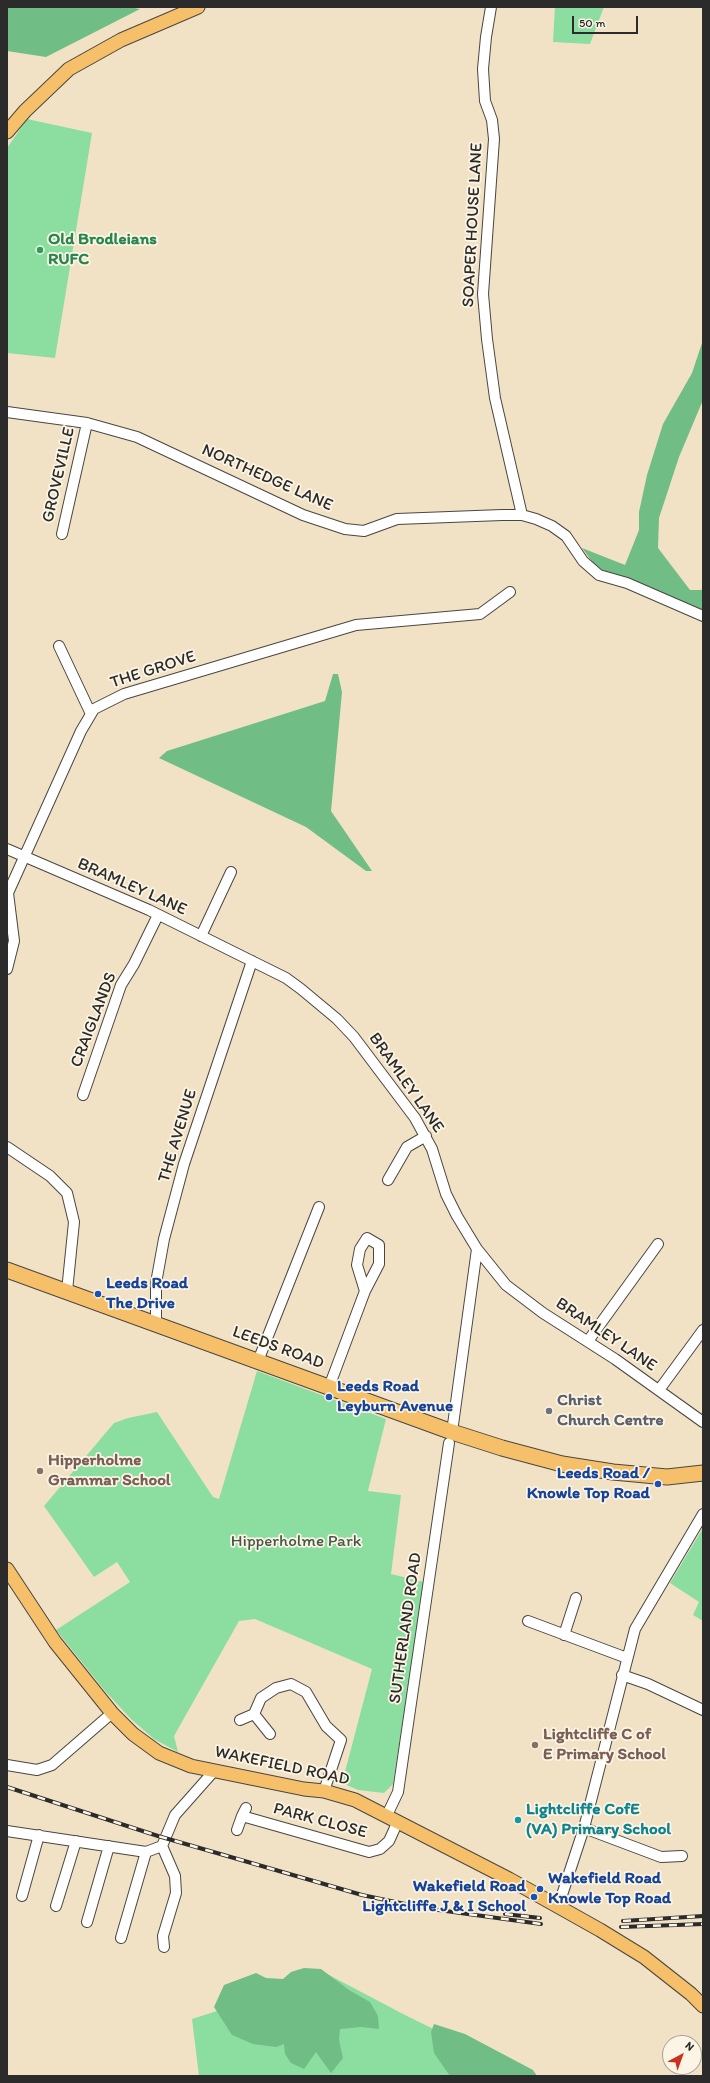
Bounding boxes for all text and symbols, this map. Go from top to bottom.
scale bar [574,8,640,34]
text: 50 m [579,16,605,30]
street label: SOAPER HOUSE LANE [459,142,487,308]
place label: Old Brodleians RUFC [48,230,157,270]
marker: Old Brodleians RUFC [35,245,45,255]
street label: GROVEVILLE [38,425,80,525]
street label: NORTHEDGE LANE [198,440,336,516]
street label: THE GROVE [108,647,198,693]
street label: BRAMLEY LANE [74,854,190,920]
street label: CRAIGLANDS [67,970,121,1070]
street label: BRAMLEY LANE [364,1029,448,1137]
street label: THE AVENUE [154,1087,202,1185]
place label: Leeds Road The Drive [106,1274,188,1314]
marker: Leeds Road The Drive [93,1289,103,1299]
street label: BRAMLEY LANE [551,1294,661,1376]
street label: LEEDS ROAD [229,1322,327,1374]
place label: Leeds Road Leyburn Avenue [337,1377,453,1417]
place label: Christ Church Centre [557,1391,664,1431]
marker: Leeds Road Leyburn Avenue [324,1392,334,1402]
marker: Christ Church Centre [544,1406,554,1416]
place label: Hipperholme Grammar School [48,1451,171,1491]
place label: Leeds Road / Knowle Top Road [527,1464,650,1504]
marker: Hipperholme Grammar School [35,1466,45,1476]
marker: Leeds Road / Knowle Top Road [653,1479,663,1489]
park label: Hipperholme Park [231,1532,361,1552]
street label: SUTHERLAND ROAD [385,1551,427,1705]
place label: Lightcliffe C of E Primary School [543,1725,666,1765]
marker: Lightcliffe C of E Primary School [530,1740,540,1750]
street label: WAKEFIELD ROAD [213,1742,351,1790]
street label: PARK CLOSE [271,1799,369,1843]
place label: Lightcliffe CofE (VA) Primary School [526,1800,671,1840]
marker: Lightcliffe CofE (VA) Primary School [513,1815,523,1825]
place label: Wakefield Road Knowle Top Road [548,1869,671,1909]
place label: Wakefield Road Lightcliffe J & I School [362,1877,526,1917]
marker: Wakefield Road Knowle Top Road [535,1884,545,1894]
marker: Wakefield Road Lightcliffe J & I School [529,1892,539,1902]
north arrow [662,2035,702,2075]
text: N [682,2039,697,2054]

